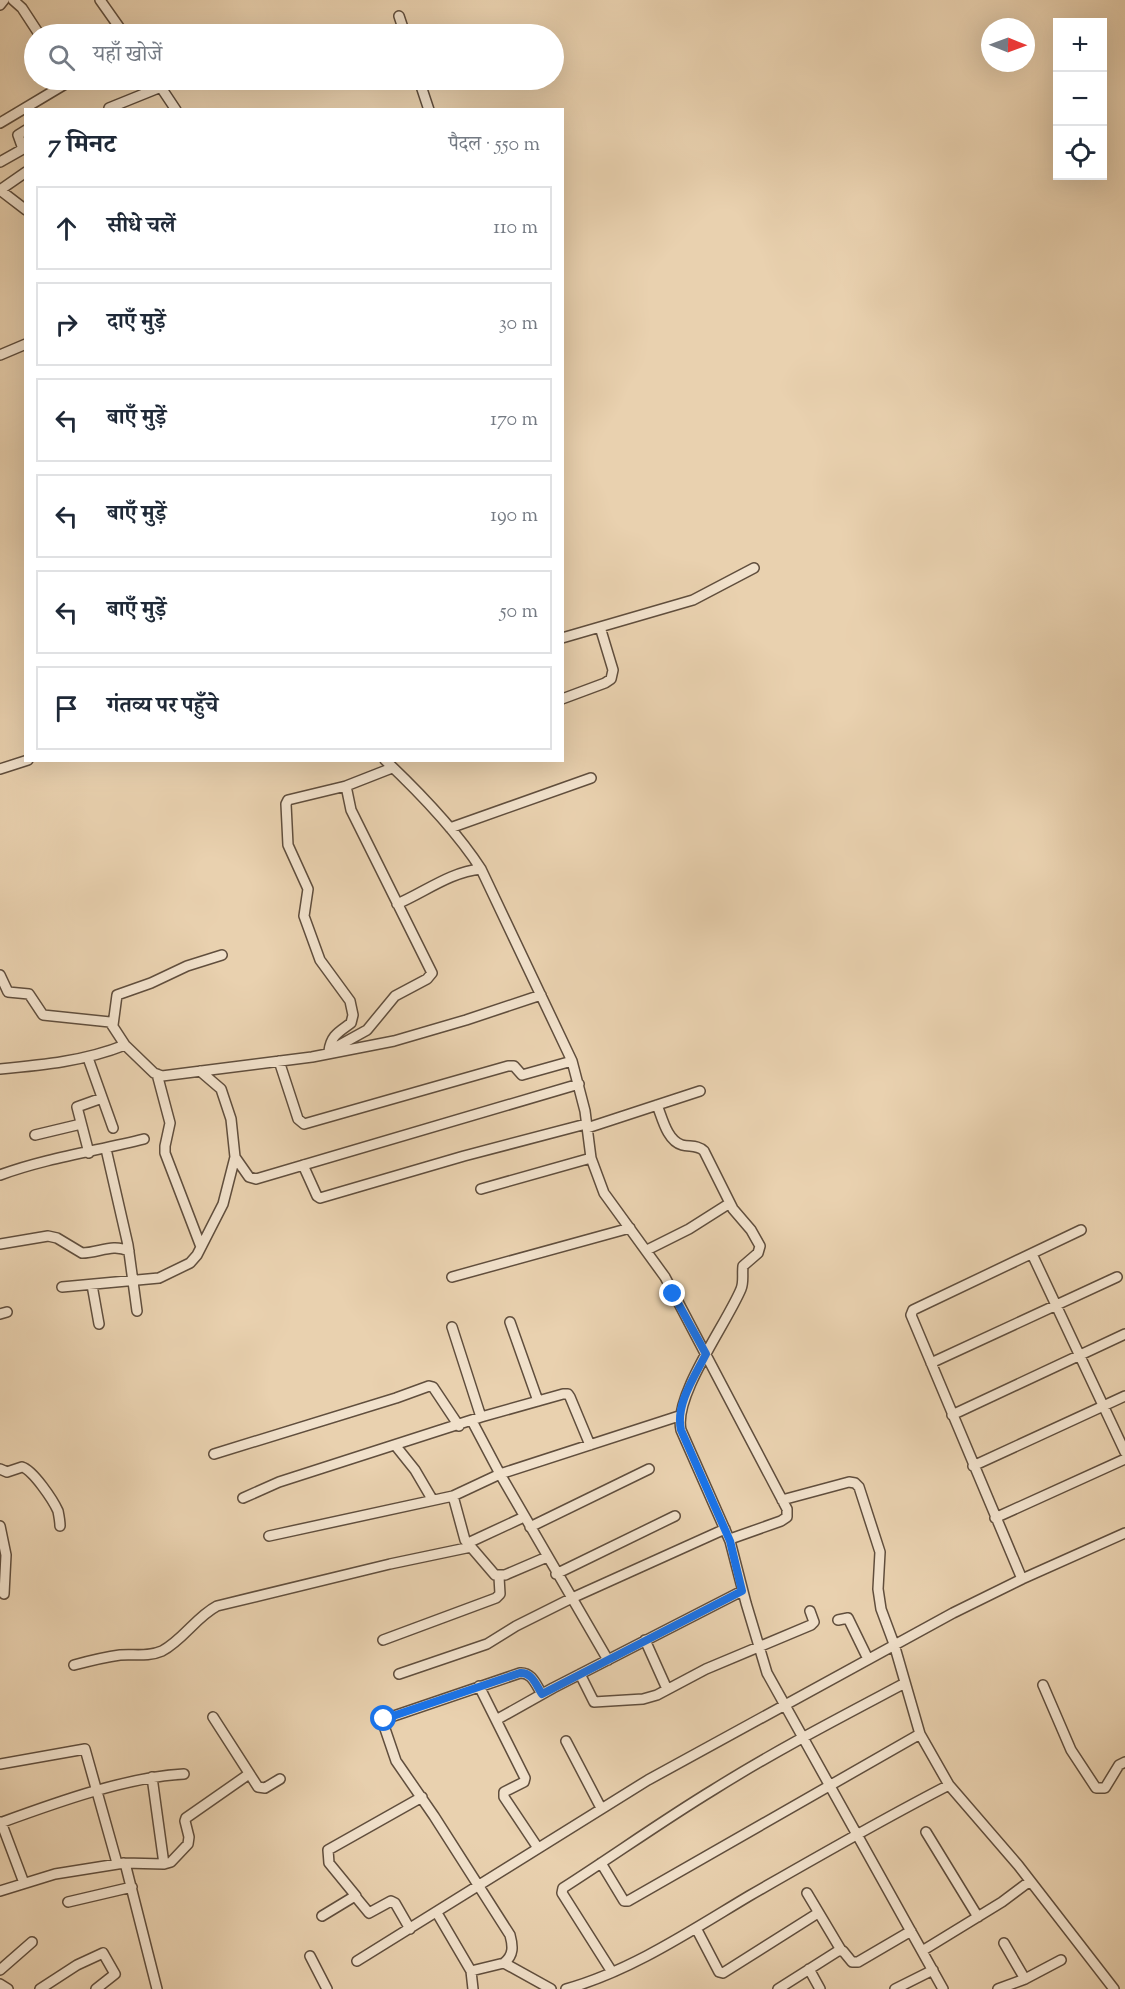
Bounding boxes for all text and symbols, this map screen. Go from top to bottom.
north arrow [981,18,1035,72]
map controls [1053,18,1107,180]
button: + [1053,18,1107,72]
search box [24,24,564,90]
text: यहाँ खोजें [93,40,162,72]
icon: search [45,41,78,74]
button: − [1053,72,1107,126]
button: locate [1053,126,1107,180]
text: 7 मिनट [48,127,116,164]
text: पैदल · 550 m [449,131,540,160]
text: सीधे चलें [107,211,176,243]
icon: ahead [50,212,83,245]
text: 110 m [493,214,538,243]
text: दाएँ मुड़ें [107,307,166,339]
icon: right [50,308,83,341]
text: 30 m [499,310,538,339]
text: बाएँ मुड़ें [107,403,166,435]
icon: left [50,404,83,437]
text: 170 m [490,406,538,435]
text: बाएँ मुड़ें [107,499,166,531]
icon: left [50,500,83,533]
text: 190 m [490,502,538,531]
text: बाएँ मुड़ें [107,595,166,627]
icon: left [50,596,83,629]
text: 50 m [500,598,538,627]
text: गंतव्य पर पहुँचे [107,691,218,723]
icon: arrive [50,692,83,725]
route end [659,1280,685,1306]
route start [370,1705,396,1731]

